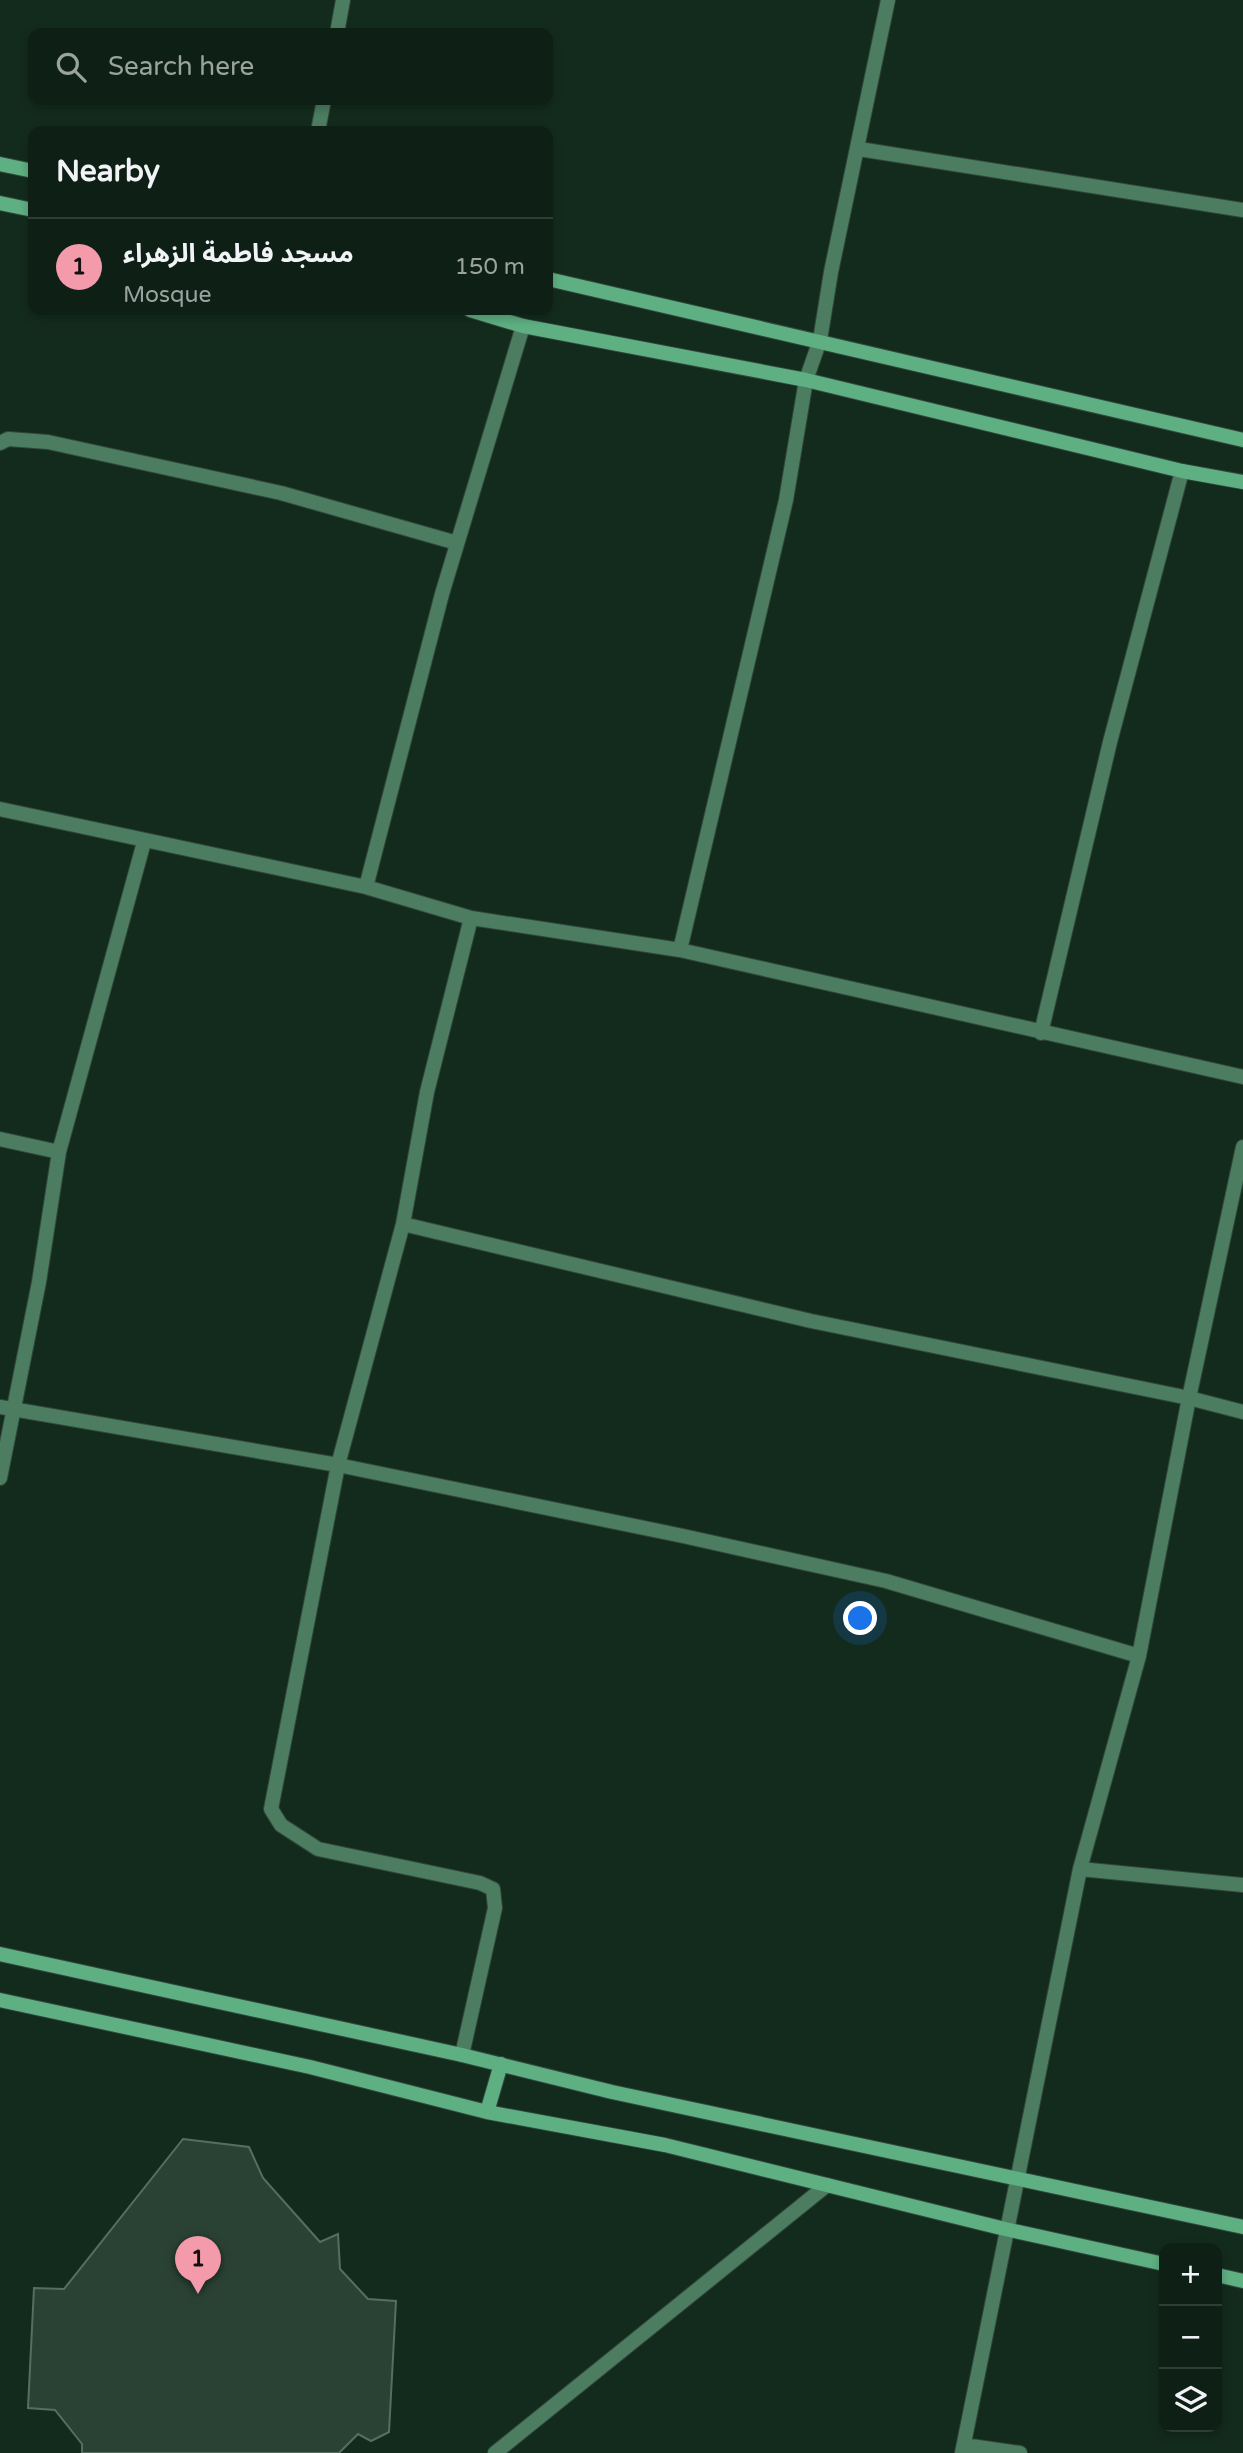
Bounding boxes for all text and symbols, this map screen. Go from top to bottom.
search box [28,28,553,105]
icon: search [52,48,90,86]
text: Search here [108,51,254,82]
text: Nearby [56,153,160,190]
text: مسجد فاطمة الزهراء [123,238,354,269]
text: 1 [72,253,86,281]
text: 150 m [455,253,525,281]
text: Mosque [123,281,211,309]
your location [843,1601,877,1635]
pin: 1 [175,2236,221,2294]
map controls [1159,2243,1222,2432]
button: + [1159,2243,1222,2306]
button: − [1159,2306,1222,2369]
button: layers [1159,2369,1222,2432]

